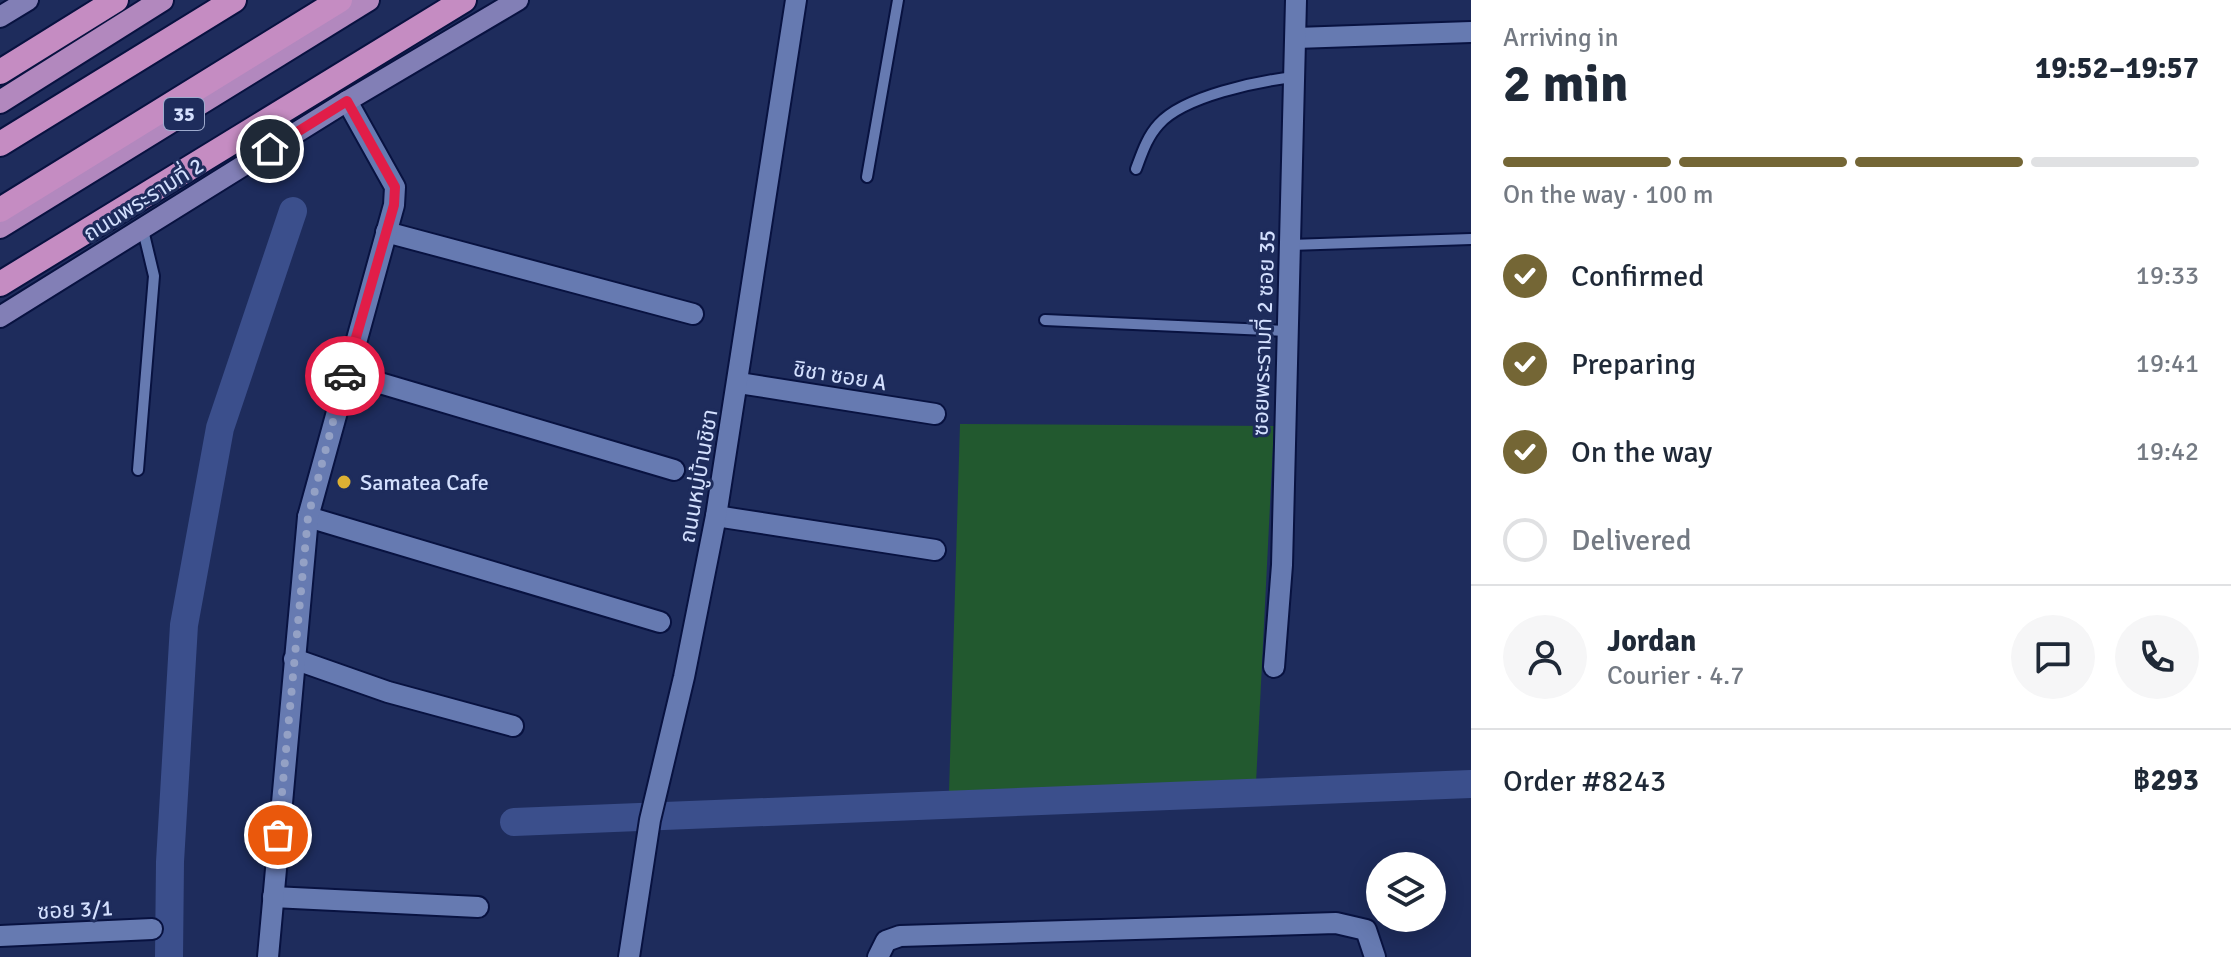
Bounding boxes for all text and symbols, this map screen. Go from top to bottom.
text: Arriving in [1503,22,1619,54]
text: 19:52–19:57 [2035,50,2199,87]
text: 2 min [1503,52,1629,116]
road number: 35 [164,98,204,130]
pin [236,115,304,183]
icon: home [248,127,292,171]
street label: ถนนพระรามที่ 2 [77,150,209,247]
text: On the way · 100 m [1503,179,1713,211]
street label: ซอยพระรามที่ 2 ซอย 35 [1244,230,1281,436]
icon: check [1503,254,1547,298]
text: Confirmed [1571,258,1704,295]
text: 19:33 [2136,260,2199,292]
courier [305,336,385,416]
icon: check [1503,342,1547,386]
text: Preparing [1571,346,1696,383]
text: 19:41 [2136,348,2199,380]
icon: car [323,354,367,398]
street label: ชิชา ซอย A [791,355,889,396]
street label: ถนนหมู่บ้านชิชา [673,407,724,545]
icon: check [1503,430,1547,474]
text: On the way [1571,434,1712,471]
text: 19:42 [2136,436,2199,468]
place label: Samatea Cafe [360,469,489,496]
marker: Samatea Cafe [335,473,353,491]
text: Delivered [1571,522,1692,559]
button: person [1503,615,1587,699]
button: chat [2011,615,2095,699]
button: phone [2115,615,2199,699]
text: Jordan [1607,623,1696,660]
text: Courier · 4.7 [1607,660,1744,692]
text: ฿293 [2133,762,2199,799]
text: Order #8243 [1503,763,1666,800]
pin [244,801,312,869]
icon: bag [256,813,300,857]
map controls [1366,852,1446,932]
button: layers [1366,852,1446,932]
street label: ซอย 3/1 [36,894,114,925]

